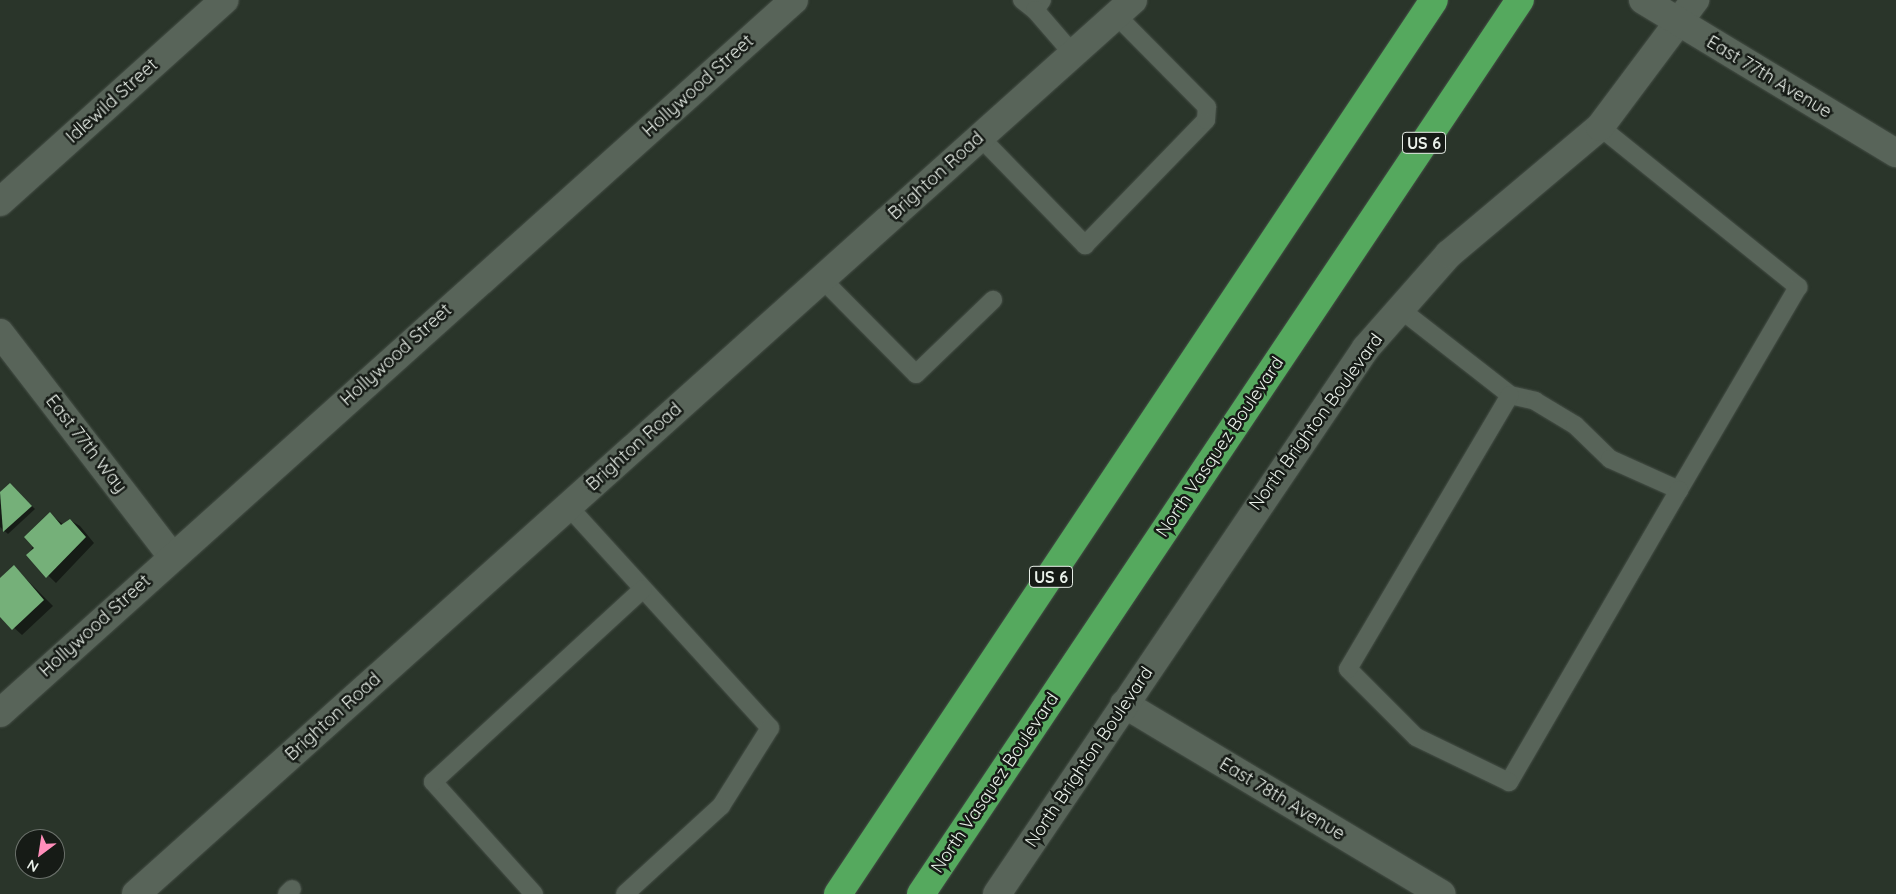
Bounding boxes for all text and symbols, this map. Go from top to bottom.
street label: Hollywood Street [638,30,758,142]
street label: East 77th Avenue [1703,31,1835,123]
street label: Idlewild Street [62,54,162,148]
street label: Brighton Road [884,128,988,224]
road number: US 6 [1402,130,1446,156]
street label: Hollywood Street [336,299,456,411]
street label: North Brighton Boulevard [1245,329,1387,515]
street label: North Vasquez Boulevard [1152,353,1288,541]
street label: East 77th Way [41,391,131,497]
street label: Brighton Road [582,399,686,495]
road number: US 6 [1028,564,1074,590]
street label: Hollywood Street [35,570,155,682]
street label: North Brighton Boulevard [1020,663,1158,851]
street label: Brighton Road [281,669,385,765]
street label: North Vasquez Boulevard [927,689,1063,877]
street label: East 78th Avenue [1215,753,1349,845]
north arrow [15,829,65,879]
text: N [24,856,42,876]

